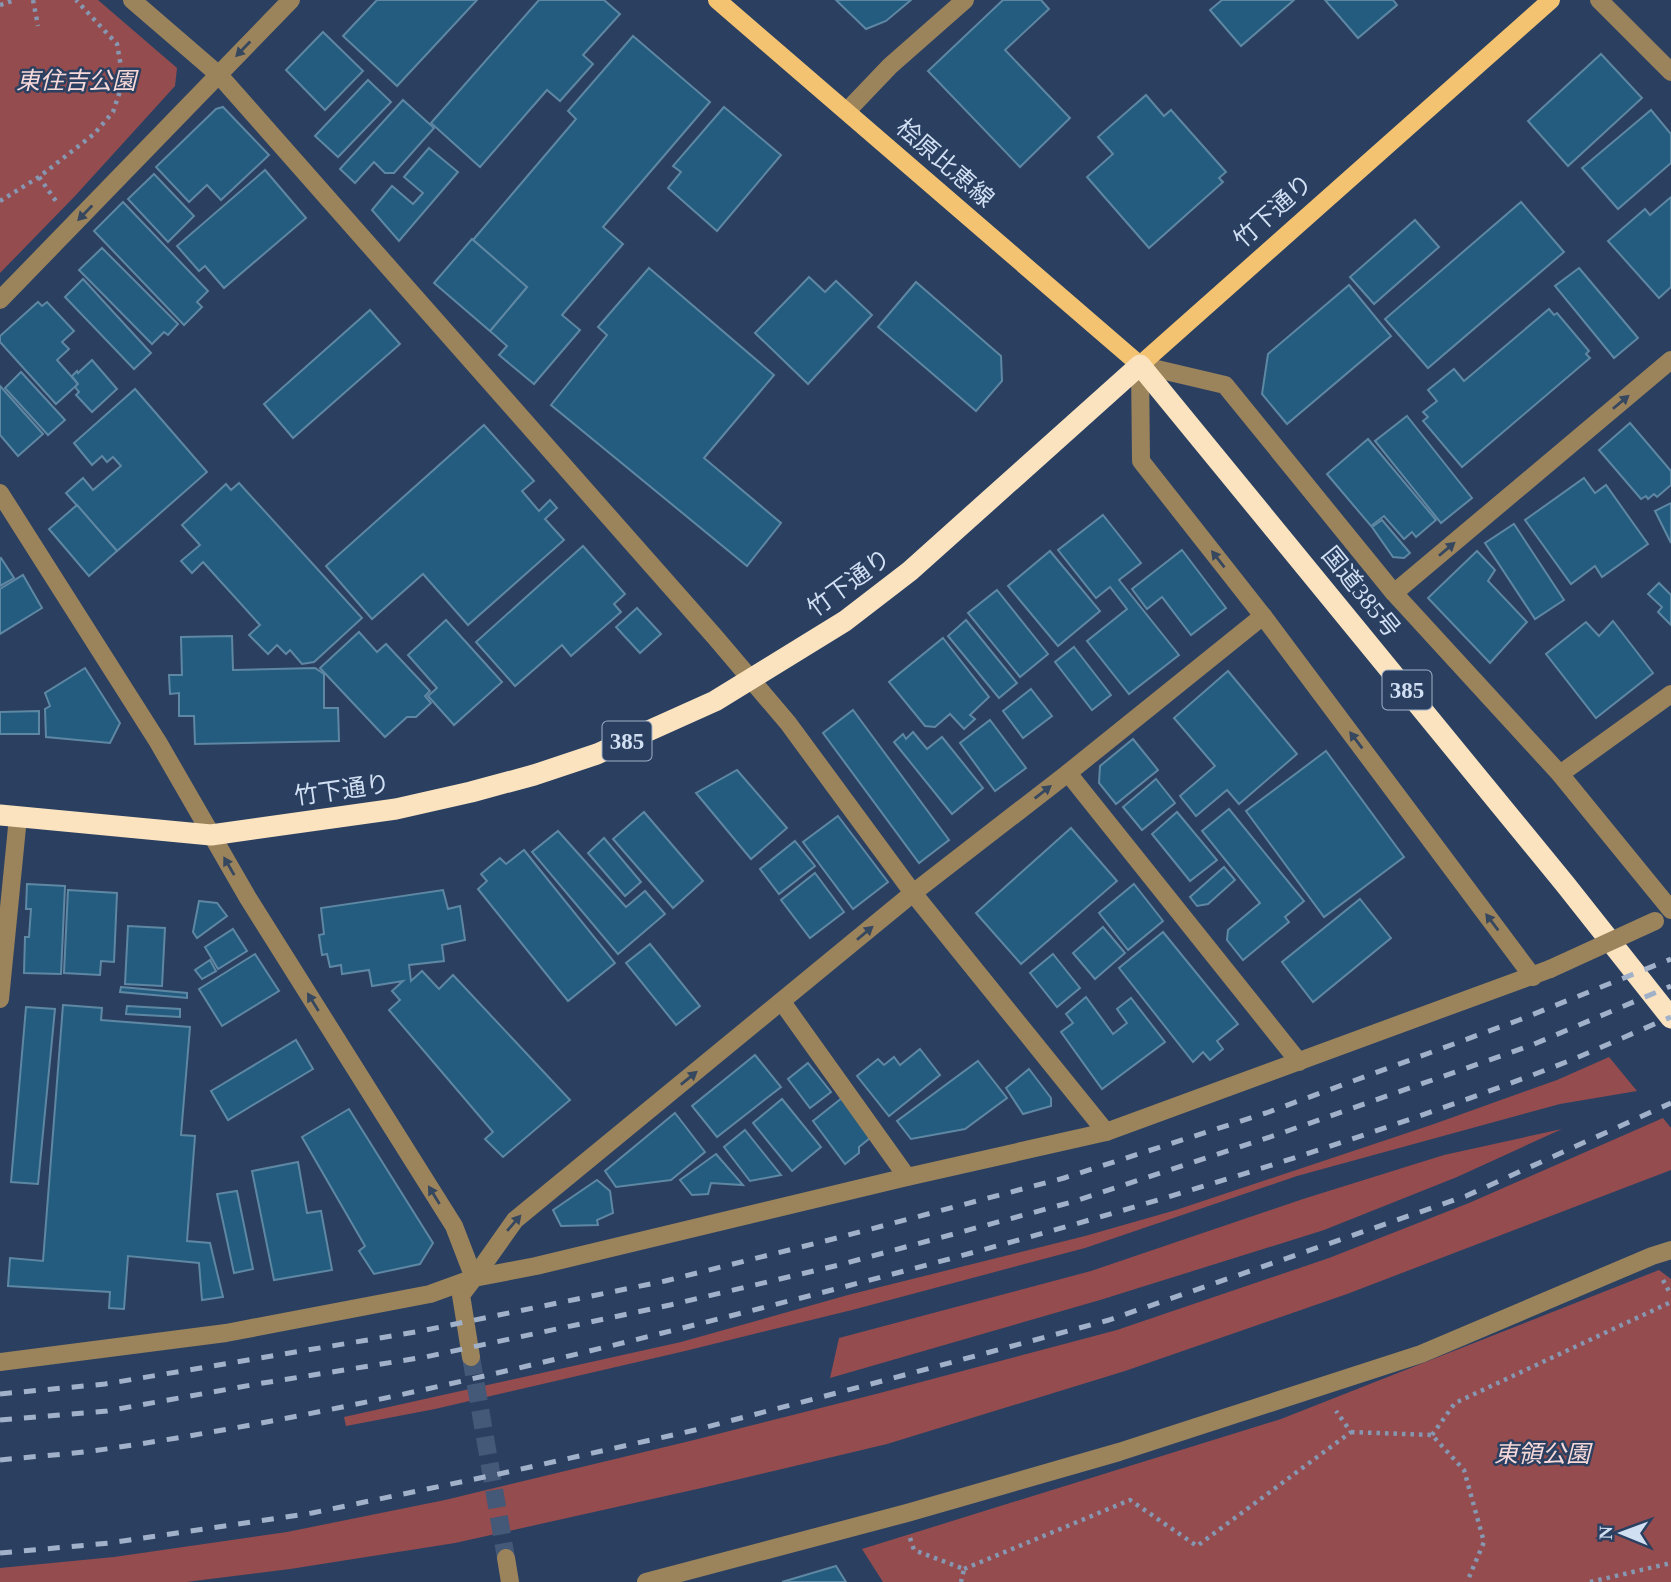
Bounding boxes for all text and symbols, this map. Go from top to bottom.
one-way arrow [236,40,252,57]
park label: 東住吉公園 [16,68,139,94]
street label: 桧原比恵線 [891,114,999,212]
street label: 竹下通り [1229,169,1317,253]
one-way arrow [77,204,94,220]
one-way arrow [1612,395,1630,410]
street label: 国道385号 [1317,542,1405,642]
one-way arrow [1438,542,1455,557]
street label: 竹下通り [803,544,895,622]
one-way arrow [1211,550,1226,567]
road number: 385 [1382,670,1432,710]
road number: 385 [602,722,652,761]
one-way arrow [1349,731,1363,749]
street label: 竹下通り [293,770,391,810]
one-way arrow [1034,786,1052,800]
one-way arrow [223,857,235,876]
one-way arrow [1485,913,1499,931]
one-way arrow [855,926,873,941]
one-way arrow [307,993,320,1012]
one-way arrow [681,1071,698,1086]
one-way arrow [428,1186,441,1205]
one-way arrow [506,1215,521,1232]
park label: 東領公園 [1494,1441,1593,1467]
north arrow [1587,1498,1657,1568]
text: N [1595,1525,1616,1540]

